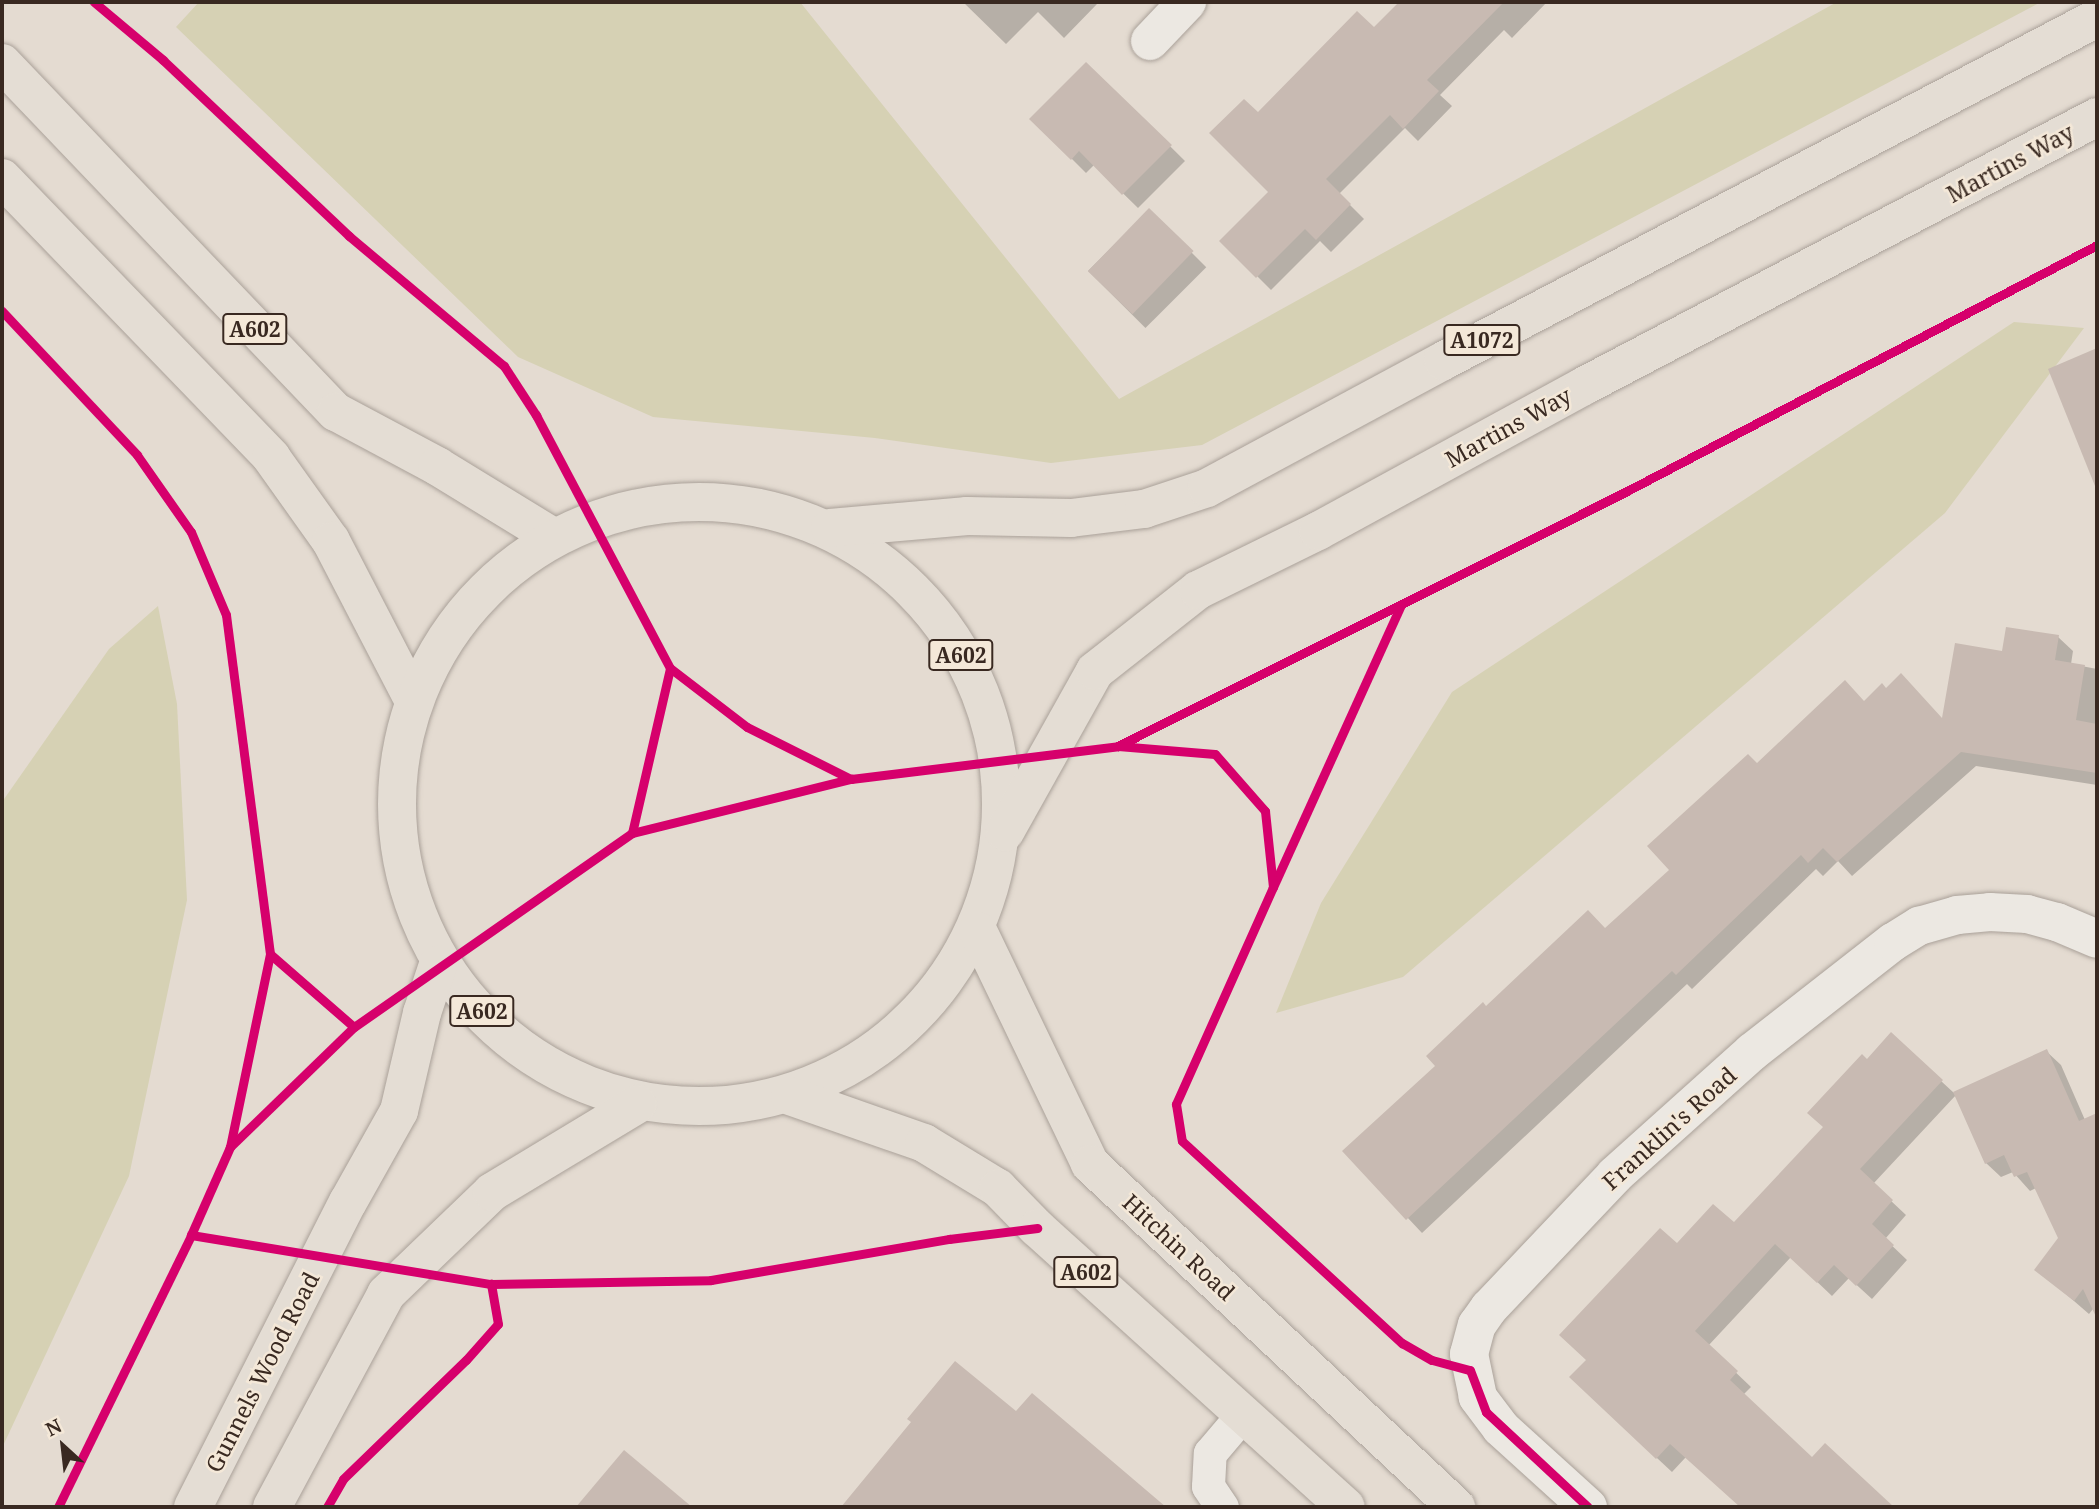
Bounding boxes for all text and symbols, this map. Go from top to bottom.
street label: Martins Way [1942,118,2078,208]
road number: A602 [222,312,288,346]
road number: A1072 [1442,322,1522,358]
street label: Martins Way [1440,381,1576,473]
road number: A602 [928,638,994,672]
road number: A602 [449,993,515,1028]
street label: Franklin's Road [1596,1061,1742,1195]
street label: Hitchin Road [1117,1188,1241,1306]
road number: A602 [1053,1254,1119,1290]
street label: Gunnels Wood Road [199,1267,325,1477]
north arrow [28,1411,98,1481]
text: N [41,1412,66,1442]

